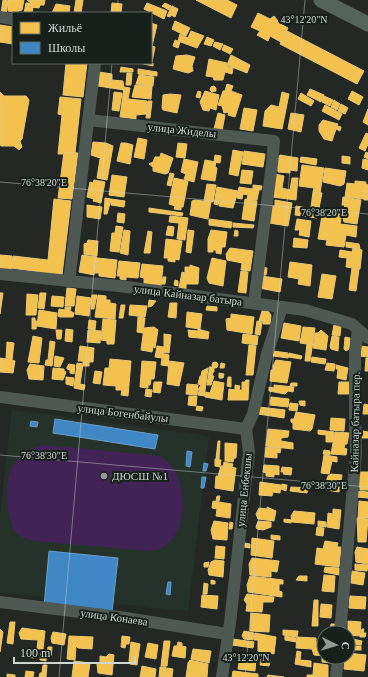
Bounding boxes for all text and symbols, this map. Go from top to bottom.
legend [12,12,152,64]
text: 43°12'20"N [280,14,328,25]
text: Жильё [48,21,82,35]
text: Школы [48,41,85,55]
street label: улица Жиделы [147,120,218,140]
text: 76°38'20"E [21,177,67,188]
text: 76°38'20"E [301,207,347,218]
street label: улица Кайназар батыра [133,282,243,308]
street label: Кайназар батыра пер. [348,371,362,472]
street label: улица Богенбайулы [77,401,170,425]
text: 76°38'30"E [21,450,67,461]
street label: улица Енбекшы [234,452,254,527]
place label: ДЮСШ №1 [112,470,168,482]
marker: ДЮСШ №1 [99,471,109,481]
text: 76°38'30"E [301,480,347,491]
street label: улица Конаева [80,606,149,628]
north arrow [316,625,356,665]
scale bar [14,639,135,665]
text: С [340,641,352,650]
text: 100 m [20,646,51,660]
text: 43°12'20"N [222,652,270,663]

